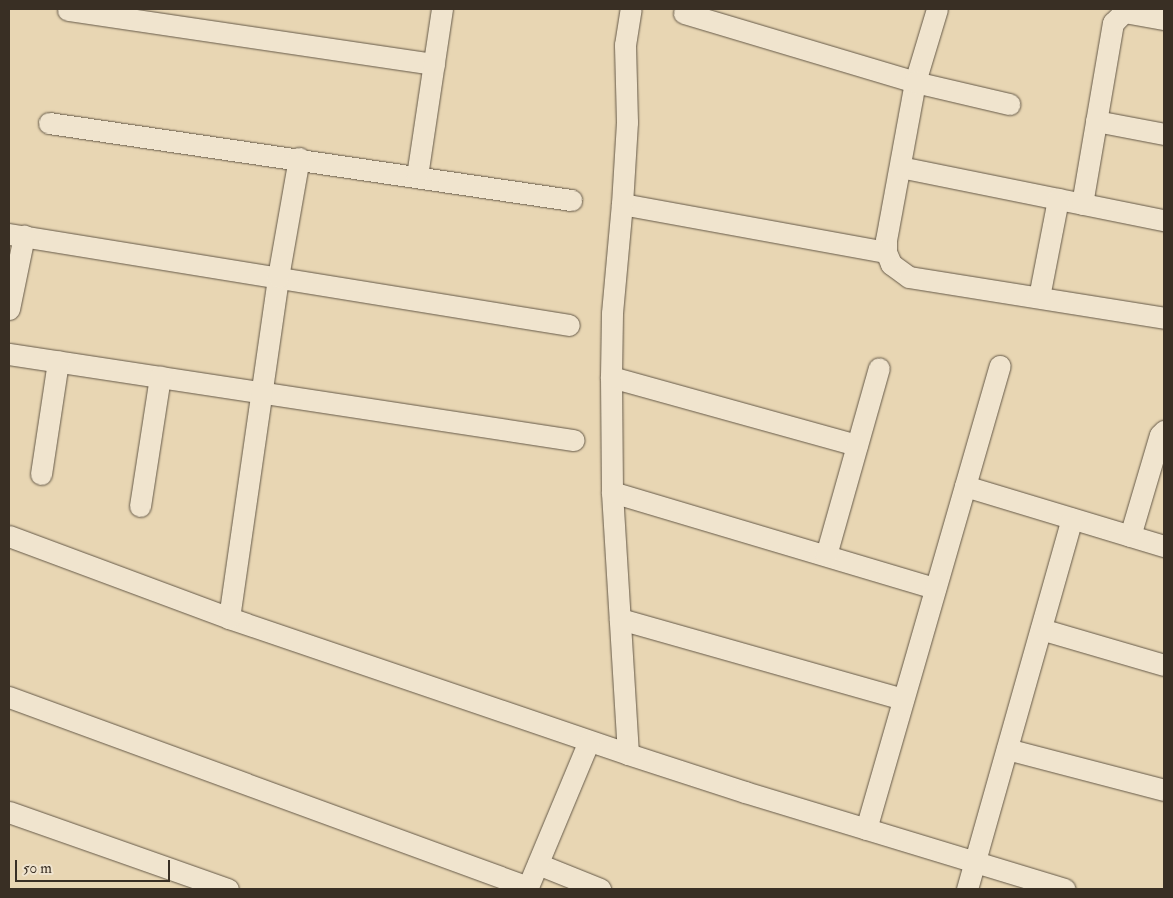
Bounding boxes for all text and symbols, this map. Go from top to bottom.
scale bar [18,850,172,882]
text: 50 m [23,859,52,878]

